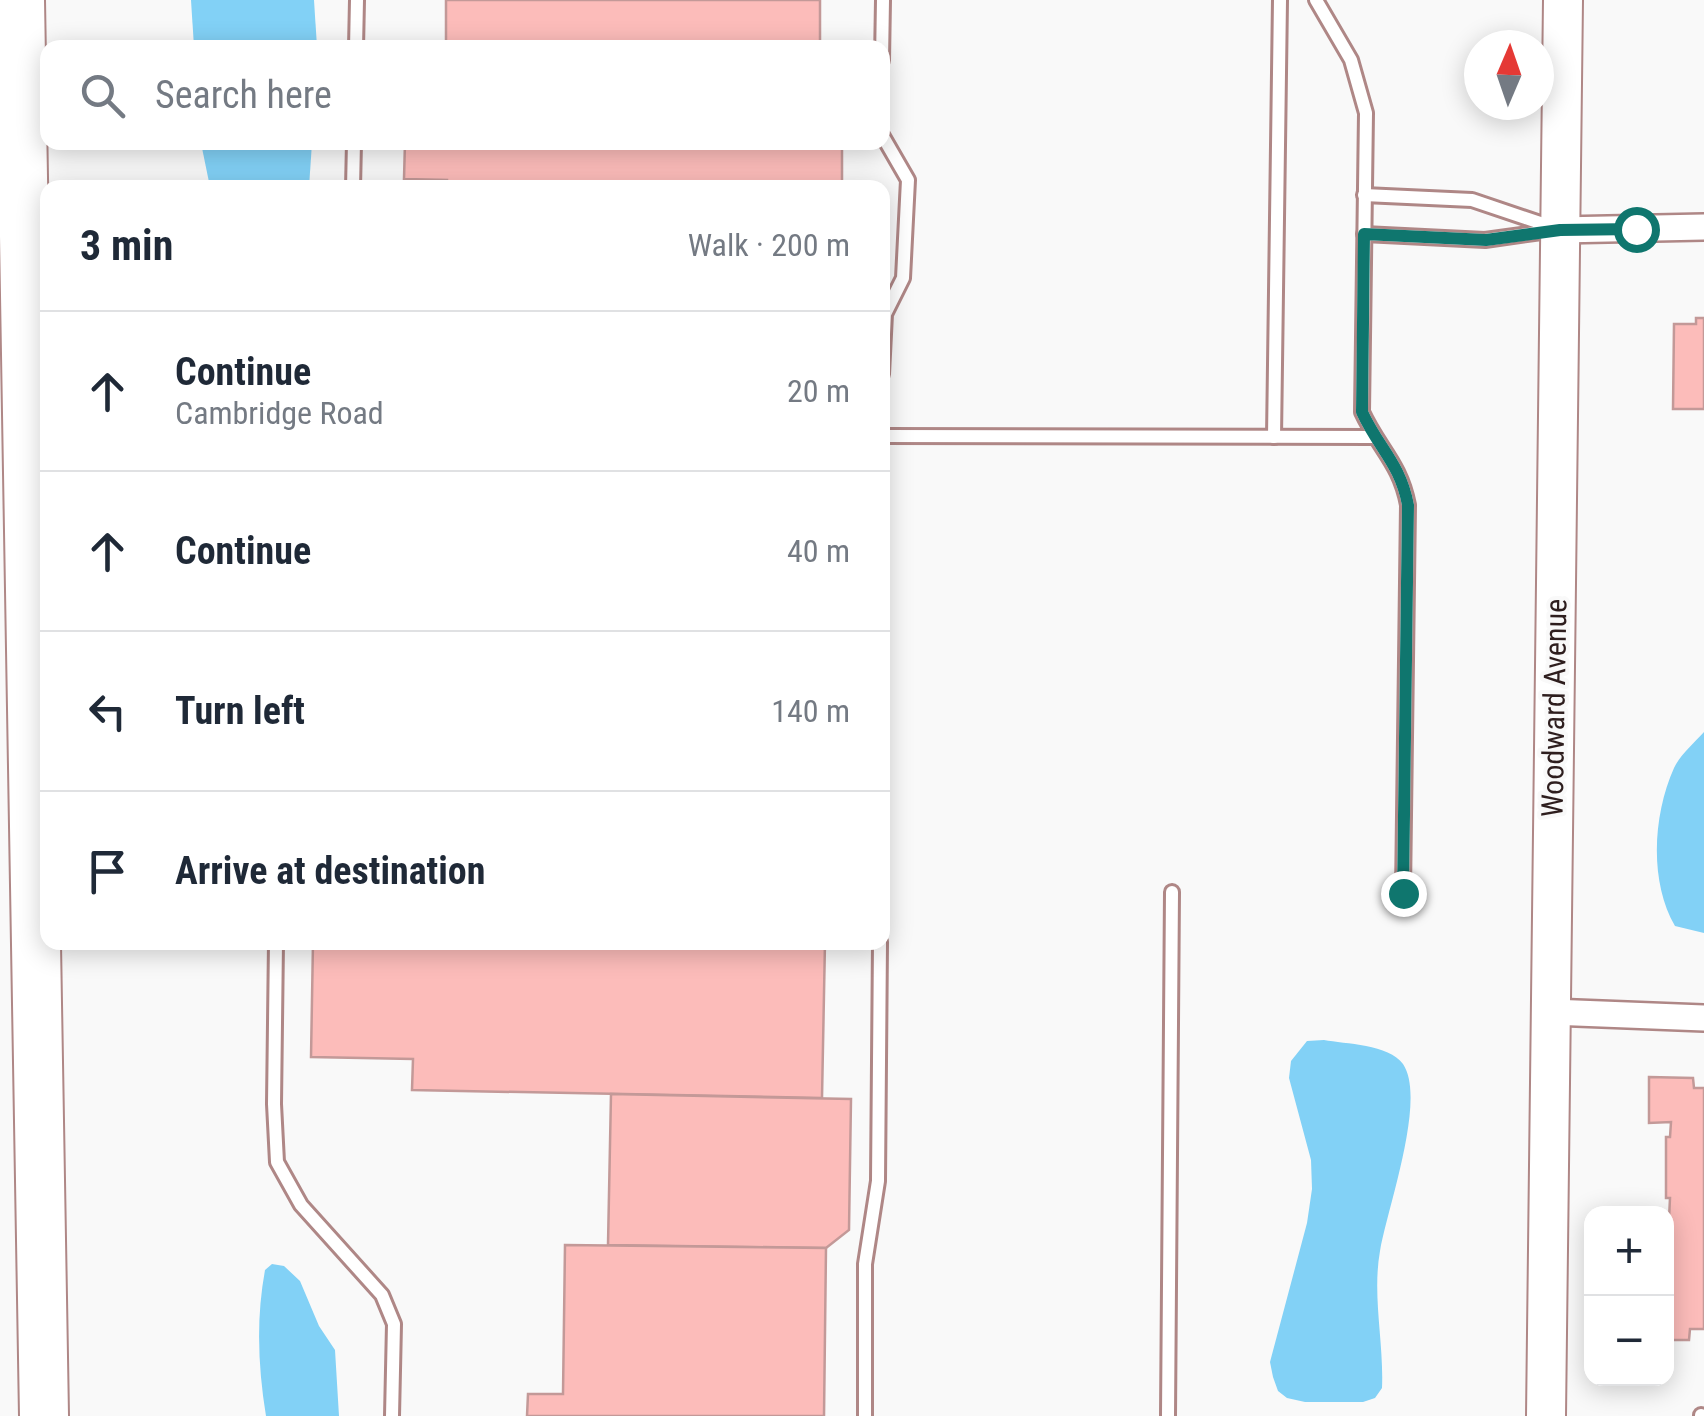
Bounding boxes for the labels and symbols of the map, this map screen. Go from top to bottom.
north arrow [1464,30,1554,120]
route start [1614,207,1660,253]
street label: Woodward Avenue [1535,599,1573,817]
route end [1381,871,1427,917]

